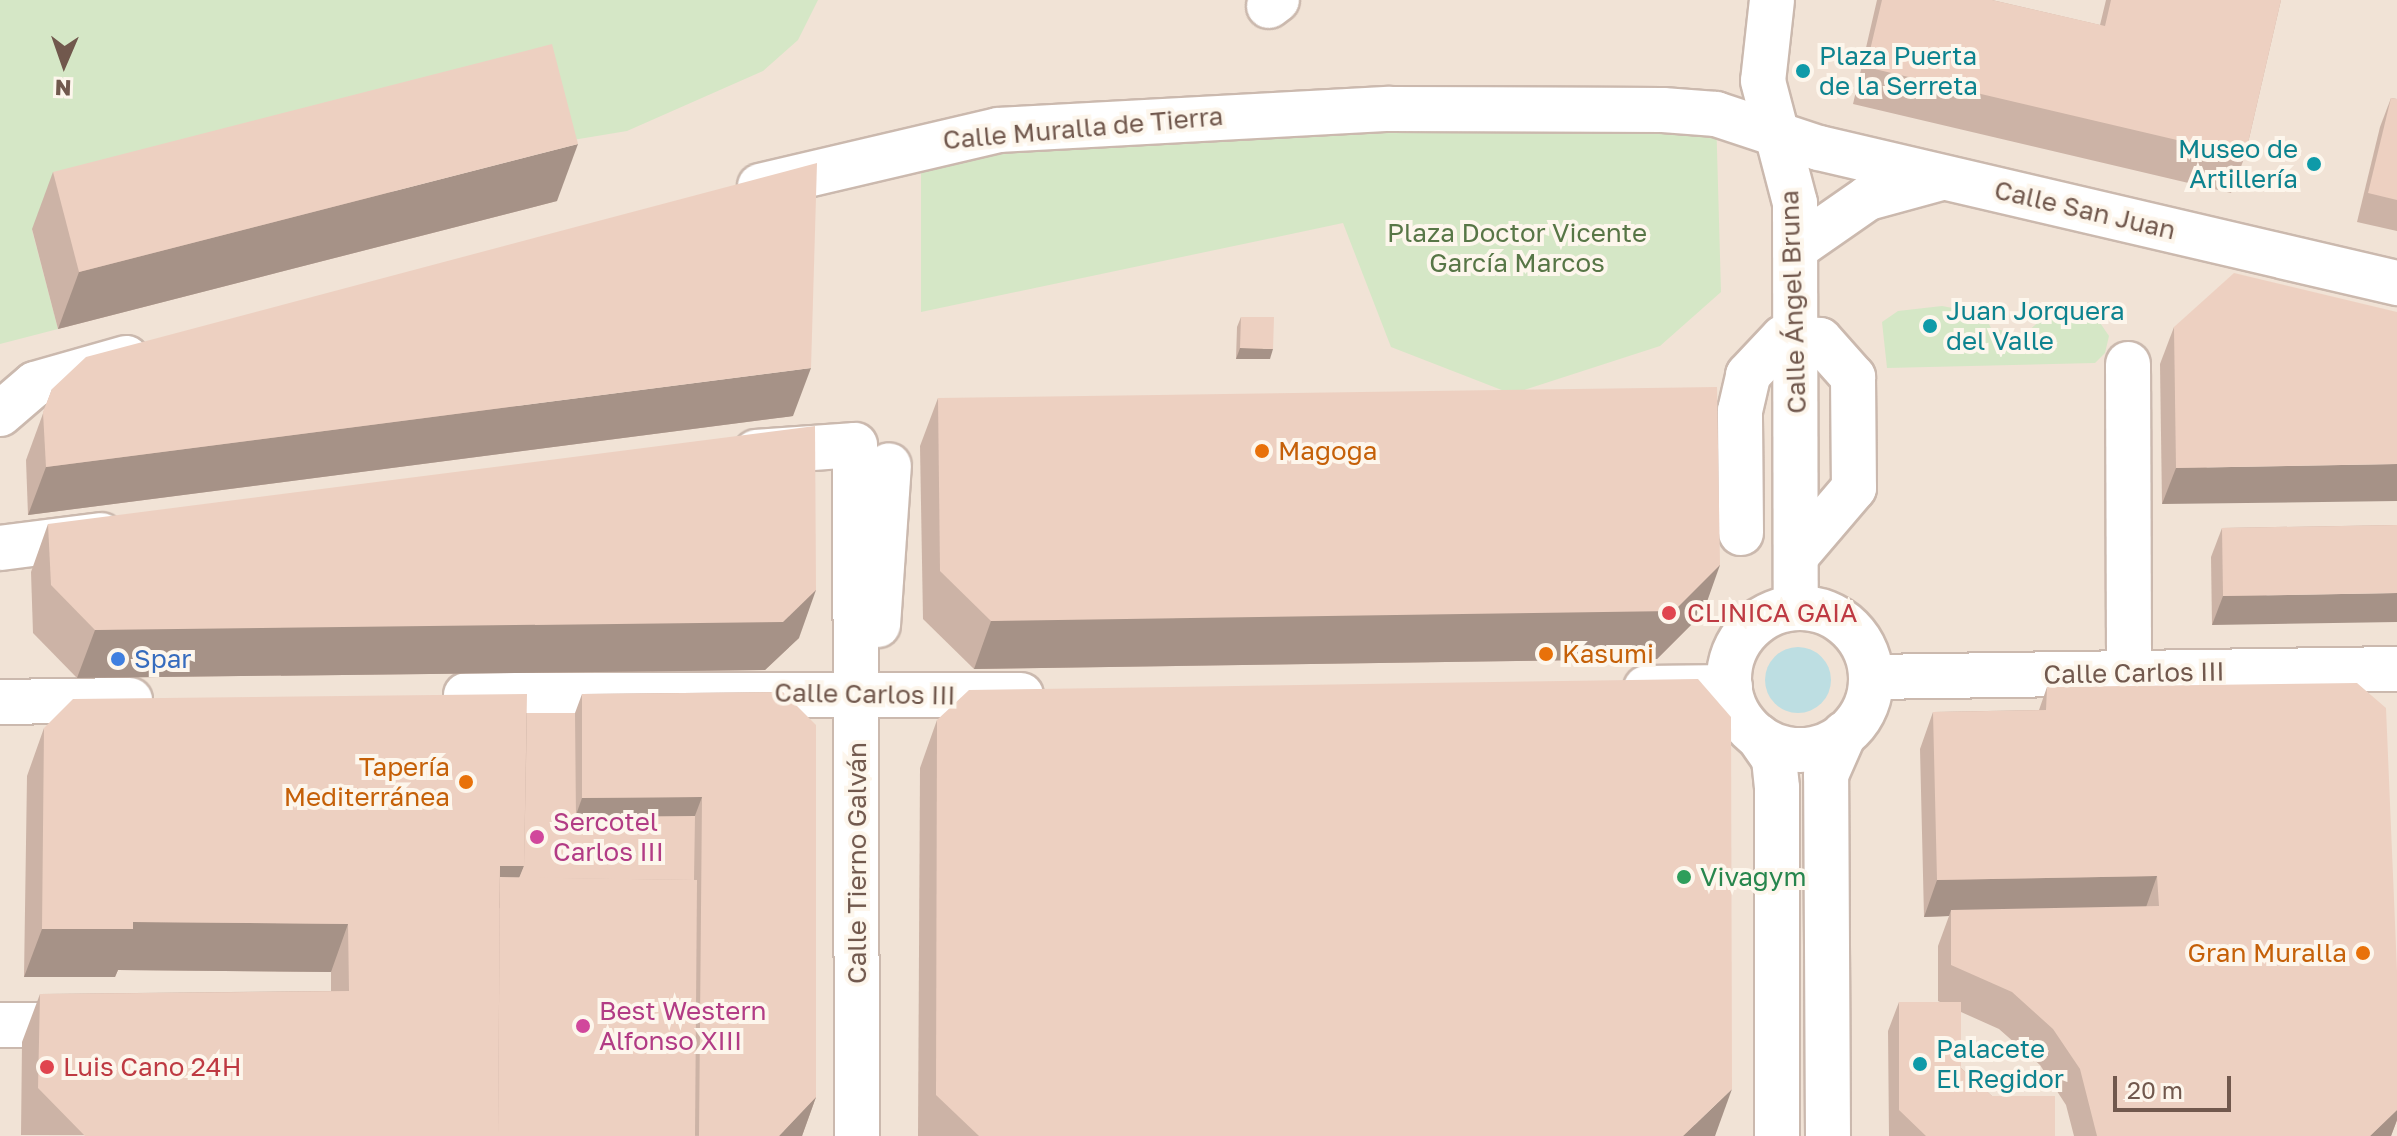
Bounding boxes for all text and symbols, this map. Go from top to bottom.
north arrow [24,24,104,104]
place label: Plaza Puerta de la Serreta [1819,40,1978,102]
marker: Plaza Puerta de la Serreta [1794,62,1812,80]
text: N [54,75,72,102]
street label: Calle Muralla de Tierra [942,100,1224,156]
place label: Museo de Artillería [2178,133,2298,194]
marker: Museo de Artillería [2305,155,2323,173]
street label: Calle San Juan [1991,174,2179,246]
street label: Calle Ángel Bruna [1774,190,1812,414]
park label: Plaza Doctor Vicente García Marcos [1387,217,1647,278]
place label: Juan Jorquera del Valle [1946,295,2125,356]
marker: Juan Jorquera del Valle [1921,317,1939,335]
place label: Magoga [1278,435,1377,467]
marker: Magoga [1253,442,1271,460]
place label: CLINICA GAIA [1687,597,1857,629]
marker: CLINICA GAIA [1658,602,1680,624]
place label: Kasumi [1562,638,1654,670]
place label: Spar [134,643,191,675]
marker: Kasumi [1537,645,1555,663]
marker: Spar [109,650,127,668]
street label: Calle Carlos III [2043,656,2225,690]
street label: Calle Carlos III [774,677,956,711]
street label: Calle Tierno Galván [841,742,873,984]
place label: Tapería Mediterránea [284,751,450,812]
marker: Tapería Mediterránea [457,773,475,791]
place label: Sercotel Carlos III [553,806,664,868]
marker: Sercotel Carlos III [528,828,546,846]
place label: Vivagym [1700,861,1806,893]
marker: Vivagym [1675,868,1693,886]
place label: Gran Muralla [2188,937,2347,969]
marker: Gran Muralla [2354,944,2372,962]
place label: Best Western Alfonso XIII [599,995,767,1056]
marker: Best Western Alfonso XIII [574,1017,592,1035]
place label: Palacete El Regidor [1936,1033,2064,1094]
place label: Luis Cano 24H [63,1051,241,1083]
marker: Palacete El Regidor [1911,1055,1929,1073]
marker: Luis Cano 24H [38,1058,56,1076]
scale bar [2117,1060,2235,1110]
text: 20 m [2127,1075,2183,1104]

